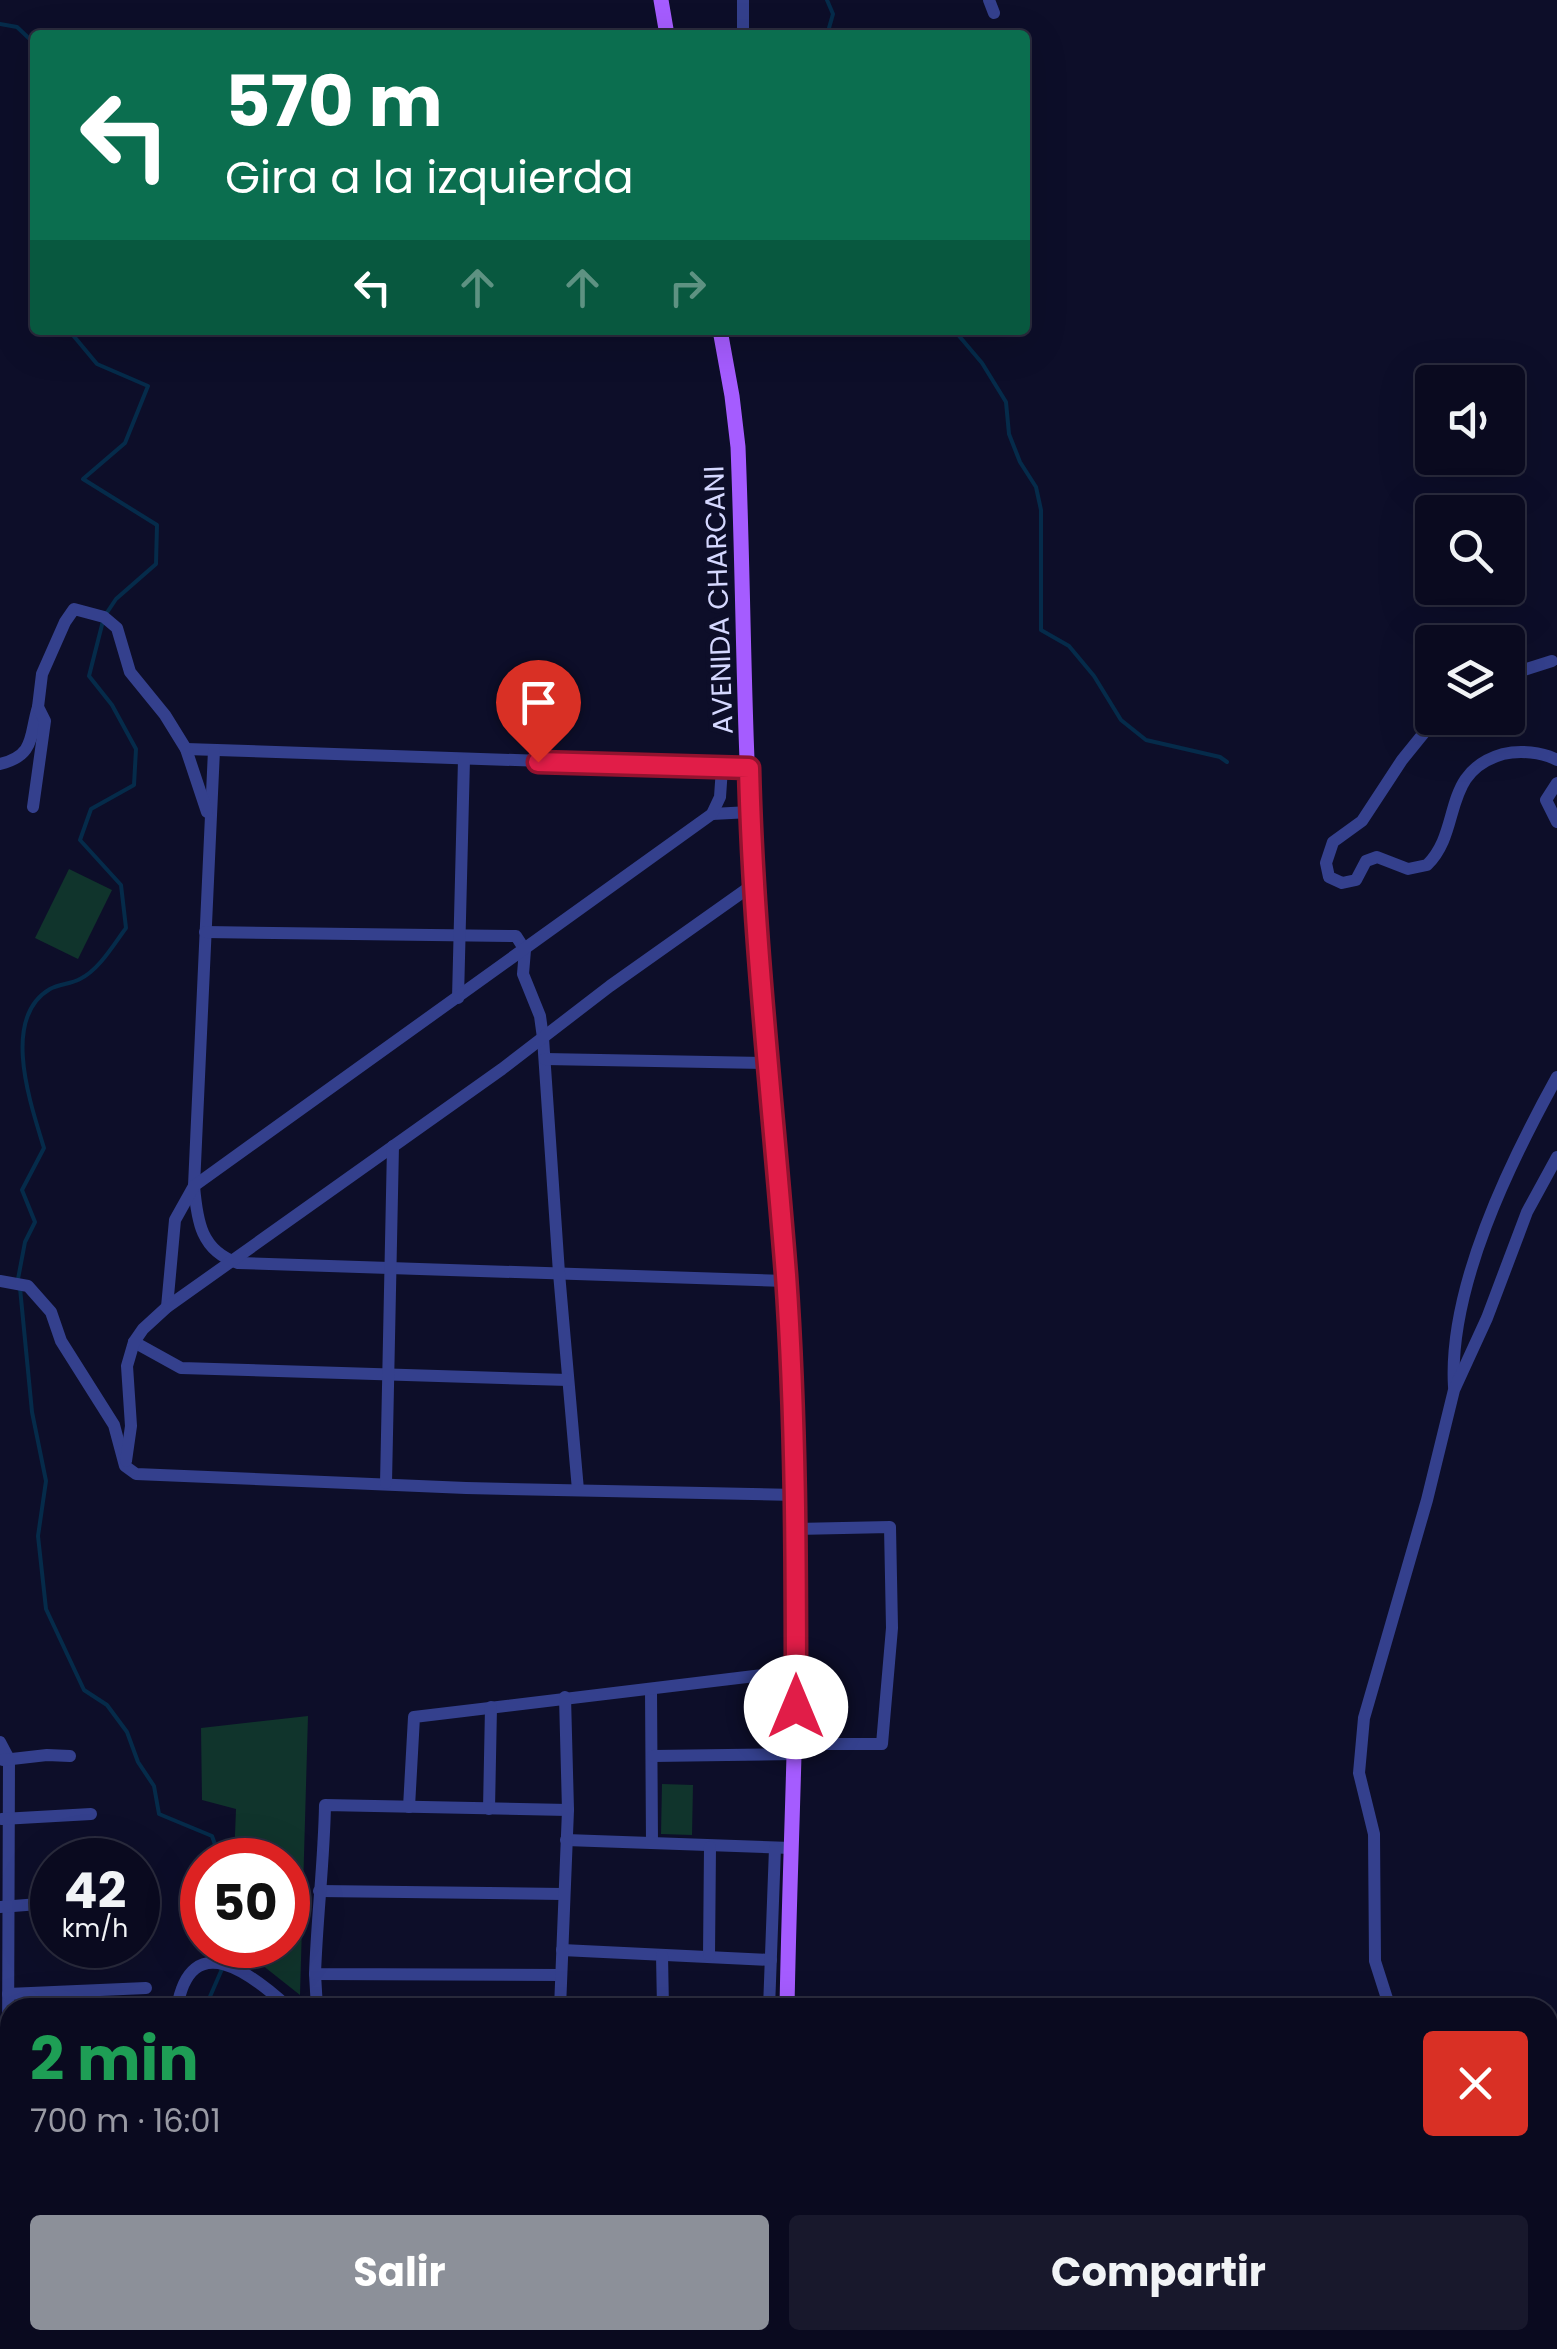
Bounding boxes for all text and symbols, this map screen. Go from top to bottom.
text: 570 m [225,52,443,151]
icon: left [60,70,190,200]
text: Gira a la izquierda [225,146,634,209]
icon: left [345,260,400,315]
icon: ahead [450,260,505,315]
icon: ahead [555,260,610,315]
icon: right [660,260,715,315]
map controls [1415,365,1525,735]
button: sound [1415,365,1525,475]
street label: AVENIDA CHARCANI [694,465,743,735]
button: search [1415,495,1525,605]
button: layers [1415,625,1525,735]
pin [496,660,581,763]
icon: arrive [511,675,566,730]
position arrow [744,1655,848,1759]
speed limit sign: 50 [180,1838,310,1968]
text: 42 [64,1855,126,1926]
text: km/h [62,1911,128,1946]
text: 2 min [30,2017,199,2101]
button: close [1423,2031,1528,2136]
text: 700 m · 16:01 [30,2098,221,2143]
button: Salir [30,2215,769,2330]
button: Compartir [789,2215,1528,2330]

